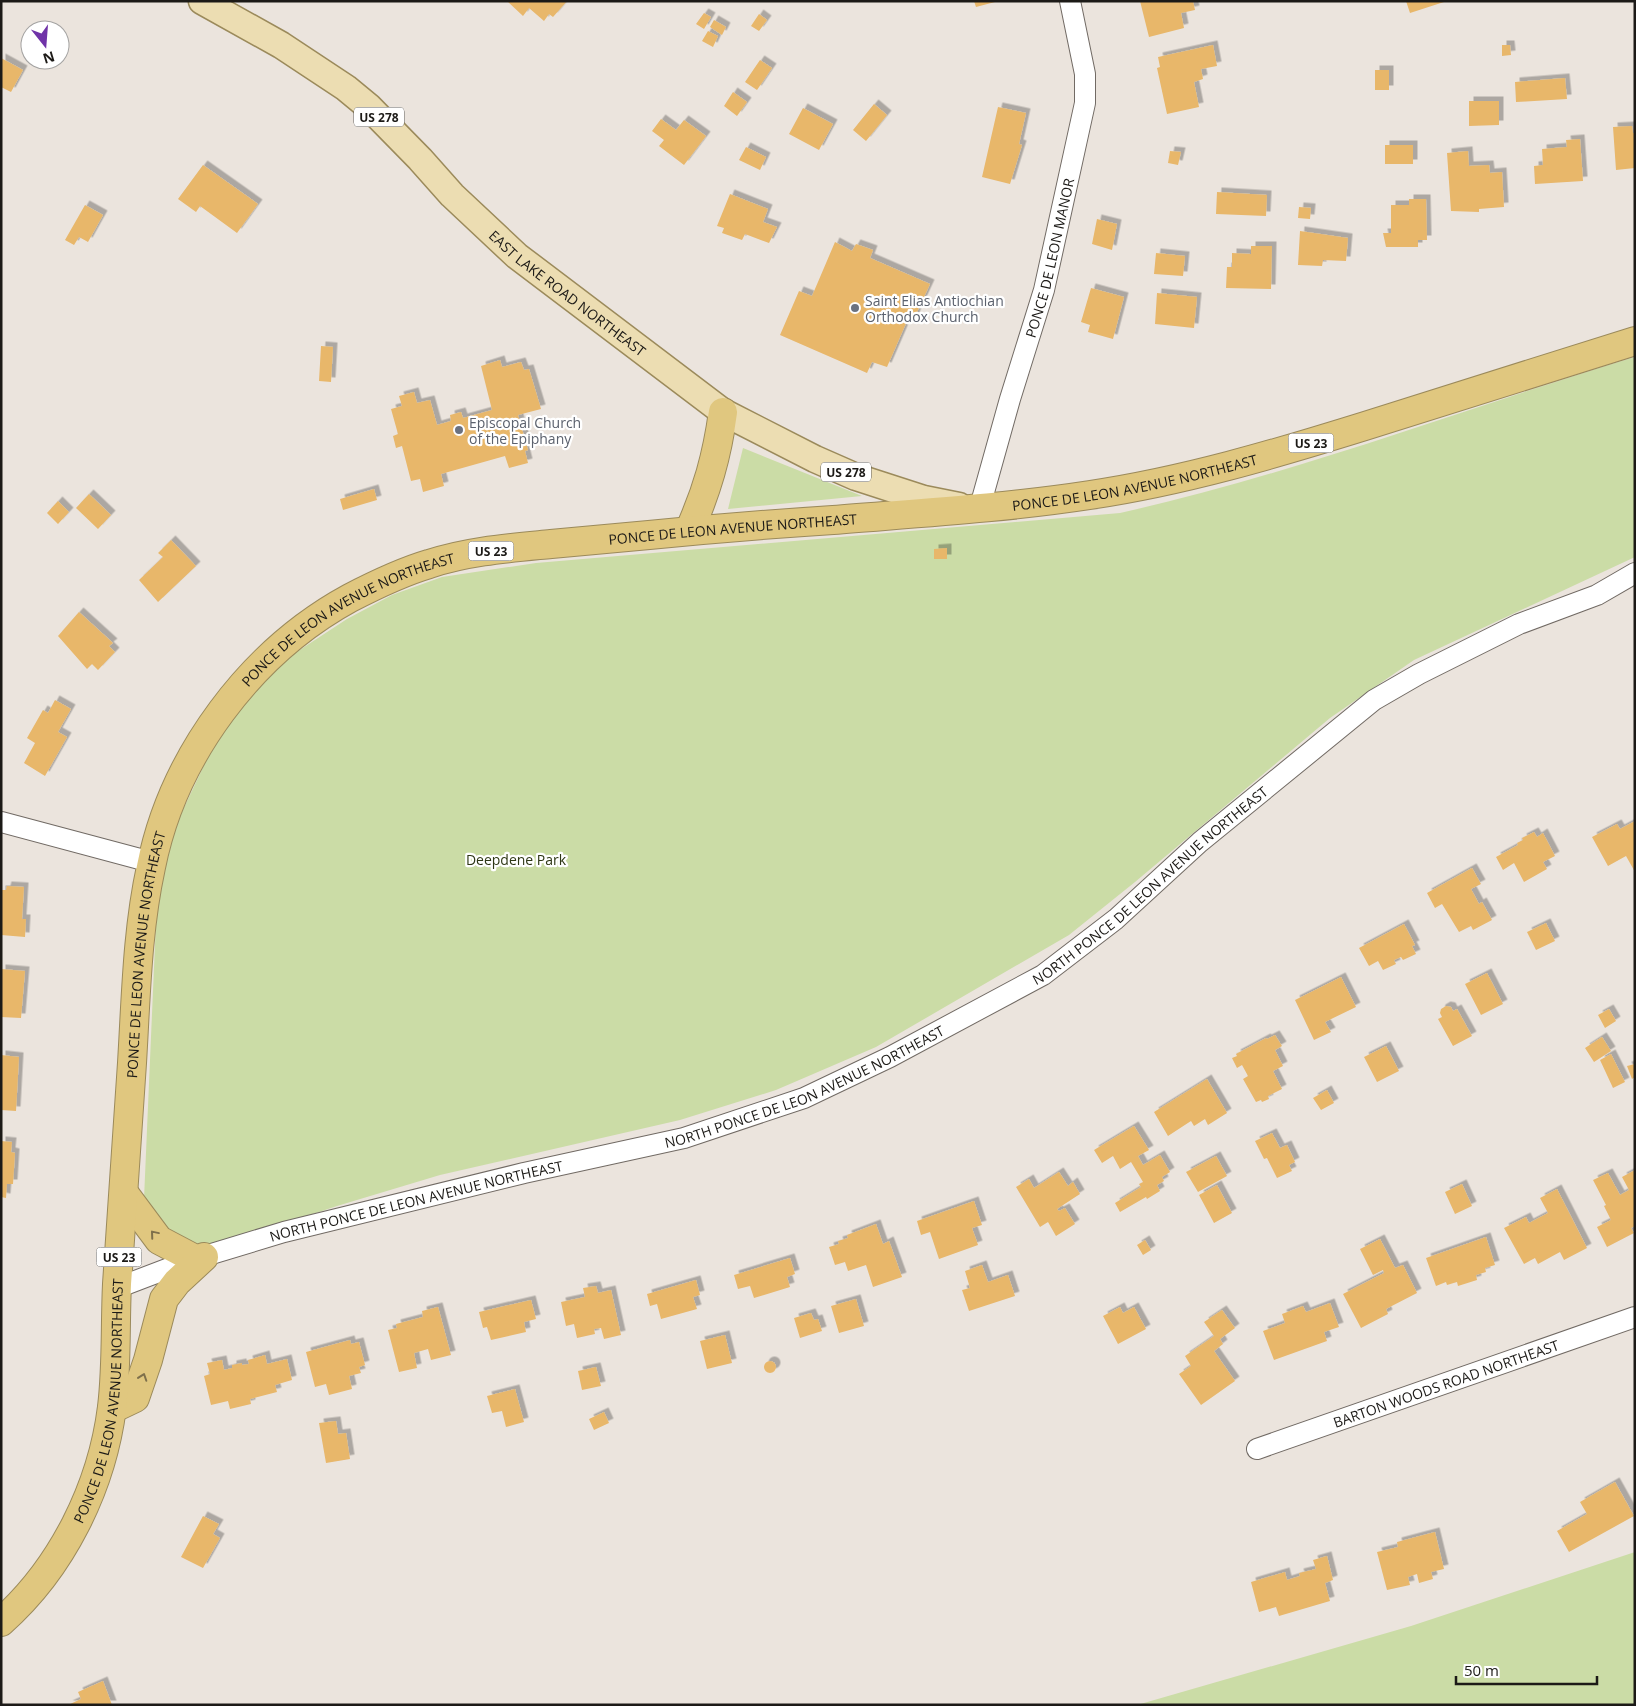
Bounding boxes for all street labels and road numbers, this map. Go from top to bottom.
road number: US 278 [354,108,404,126]
street label: PONCE DE LEON MANOR [1020,176,1078,340]
street label: EAST LAKE ROAD NORTHEAST [485,225,650,360]
road number: US 23 [1288,433,1334,452]
street label: PONCE DE LEON AVENUE NORTHEAST [1011,449,1259,514]
road number: US 278 [821,462,871,482]
street label: PONCE DE LEON AVENUE NORTHEAST [608,509,858,548]
road number: US 23 [468,542,514,560]
street label: PONCE DE LEON AVENUE NORTHEAST [237,548,456,690]
street label: NORTH PONCE DE LEON AVENUE NORTHEAST [1029,781,1271,989]
street label: PONCE DE LEON AVENUE NORTHEAST [121,828,169,1079]
street label: NORTH PONCE DE LEON AVENUE NORTHEAST [663,1020,947,1151]
street label: NORTH PONCE DE LEON AVENUE NORTHEAST [267,1155,565,1245]
road number: US 23 [96,1248,142,1266]
street label: PONCE DE LEON AVENUE NORTHEAST [68,1278,127,1526]
street label: BARTON WOODS ROAD NORTHEAST [1330,1335,1562,1431]

